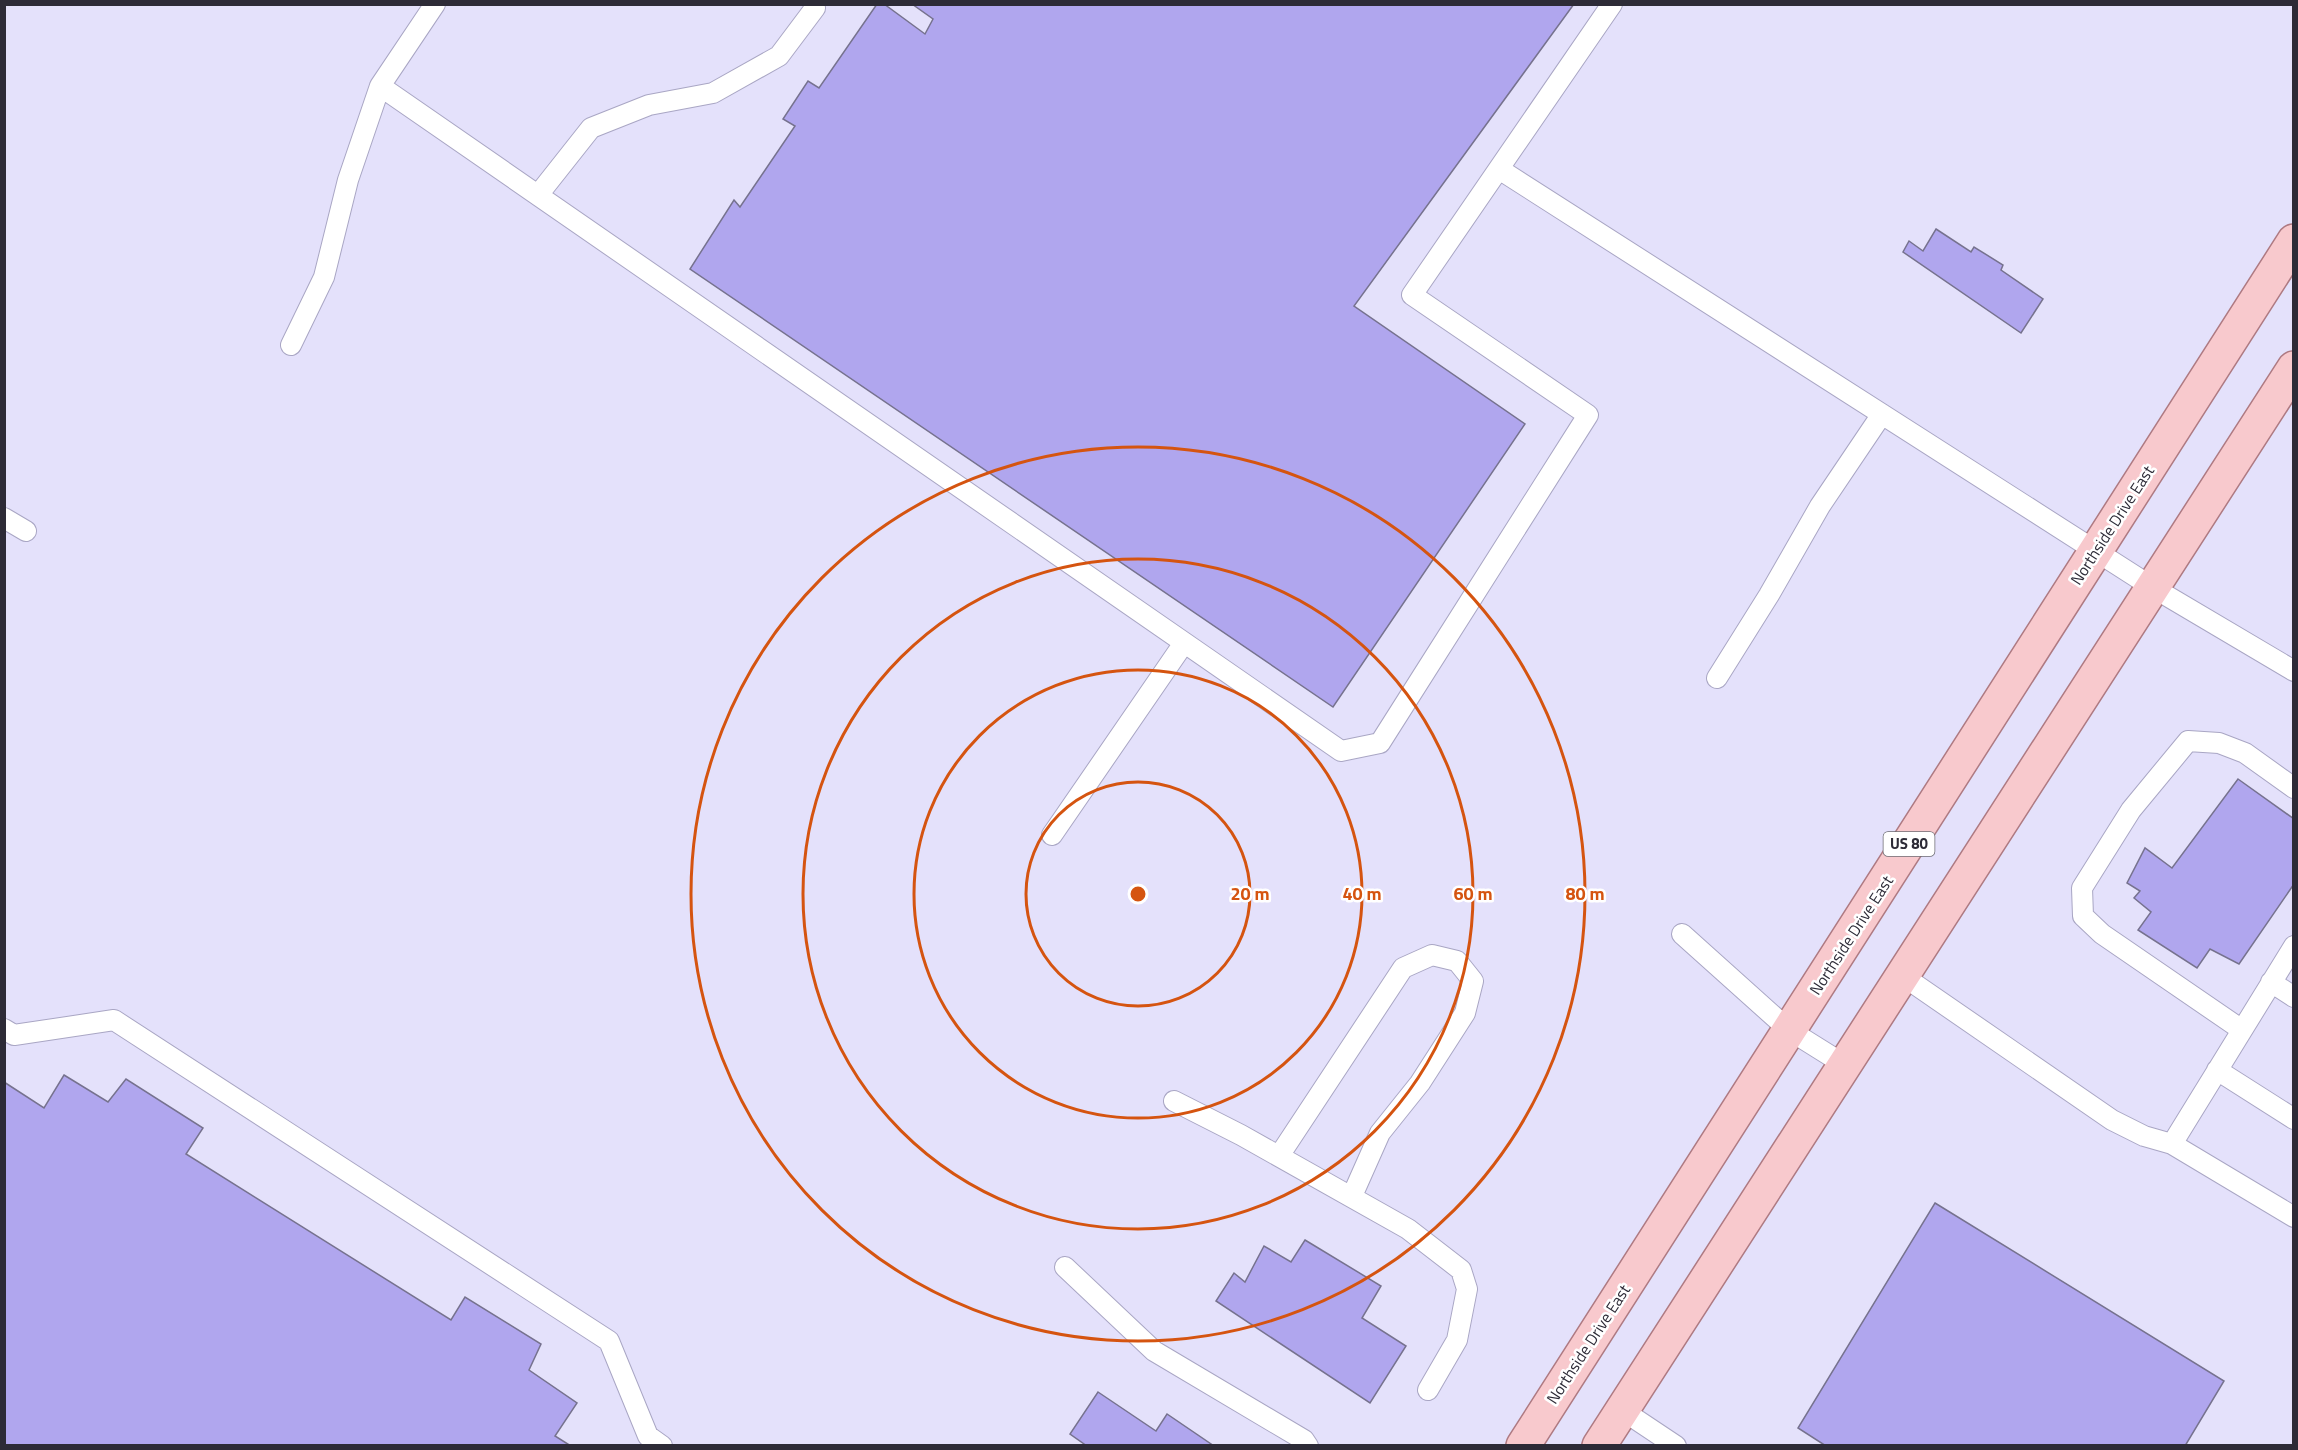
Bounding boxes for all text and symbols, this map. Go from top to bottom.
street label: Northside Drive East [2064,460,2160,590]
road number: US 80 [1884,832,1934,856]
street label: Northside Drive East [1803,870,1899,1000]
text: 20 m [1230,880,1270,907]
text: 40 m [1342,880,1382,907]
text: 60 m [1453,880,1493,907]
text: 80 m [1565,880,1605,907]
centre of rings [1128,884,1148,904]
street label: Northside Drive East [1540,1279,1636,1409]

